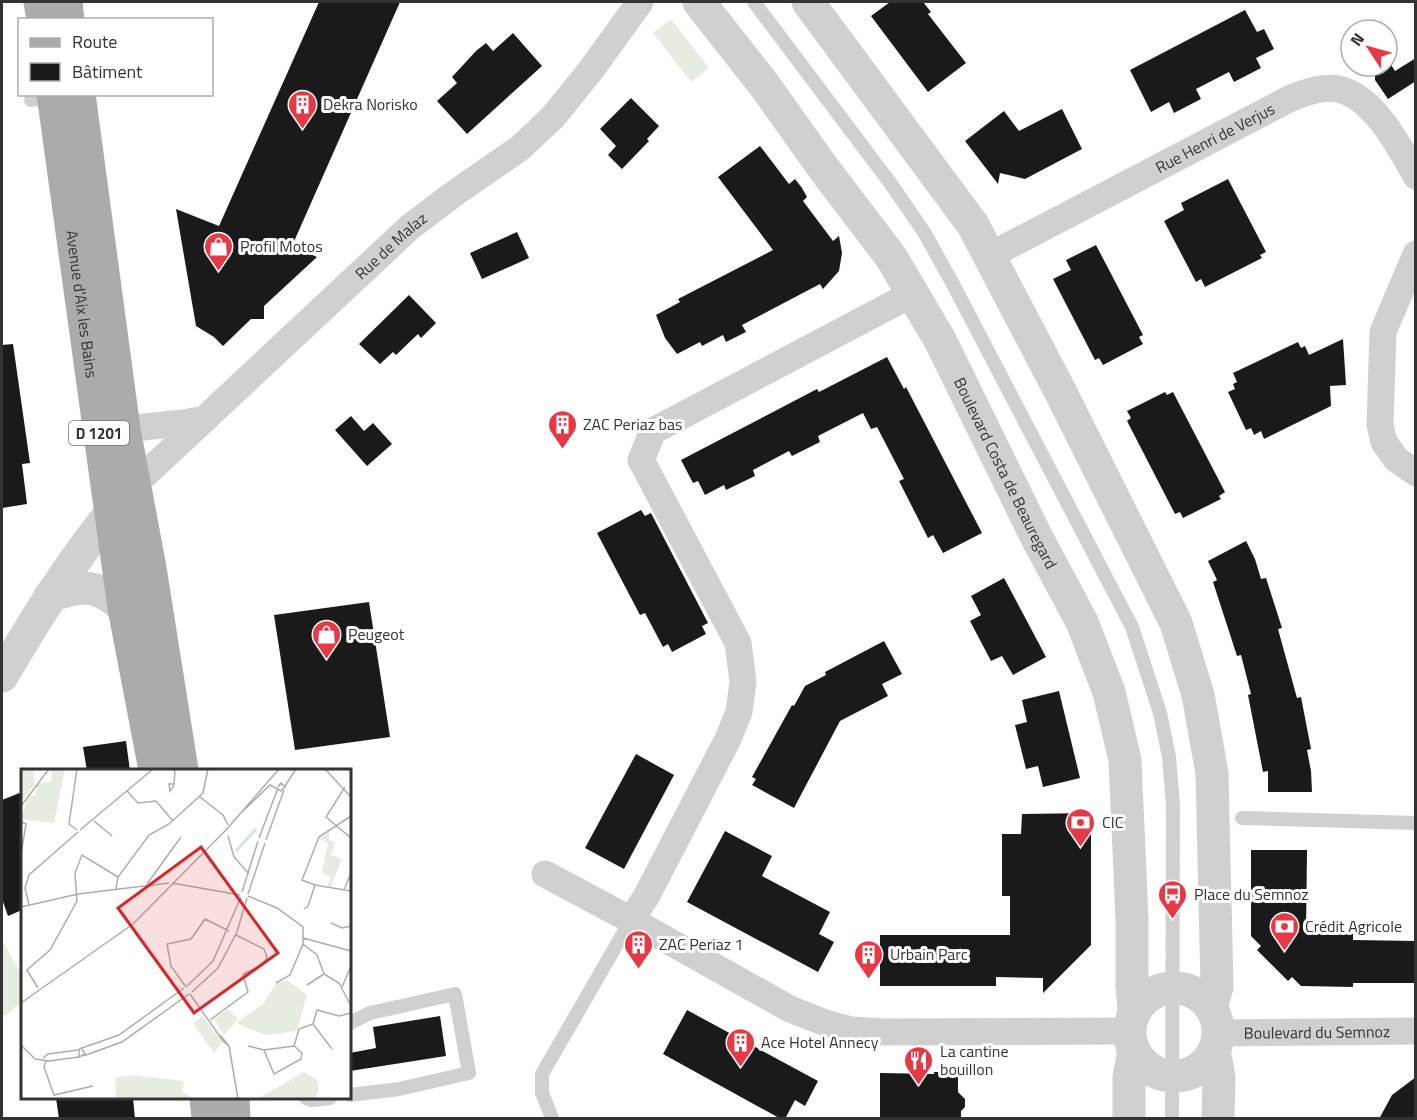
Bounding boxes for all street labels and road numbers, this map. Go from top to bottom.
street label: Rue Henri de Verjus [1151,97,1279,179]
street label: Rue de Malaz [349,206,432,285]
street label: Avenue d'Aix les Bains [60,229,104,379]
street label: Boulevard Costa de Beauregard [948,373,1063,573]
road number: D 1201 [69,421,129,445]
street label: Boulevard du Semnoz [1244,1019,1390,1045]

